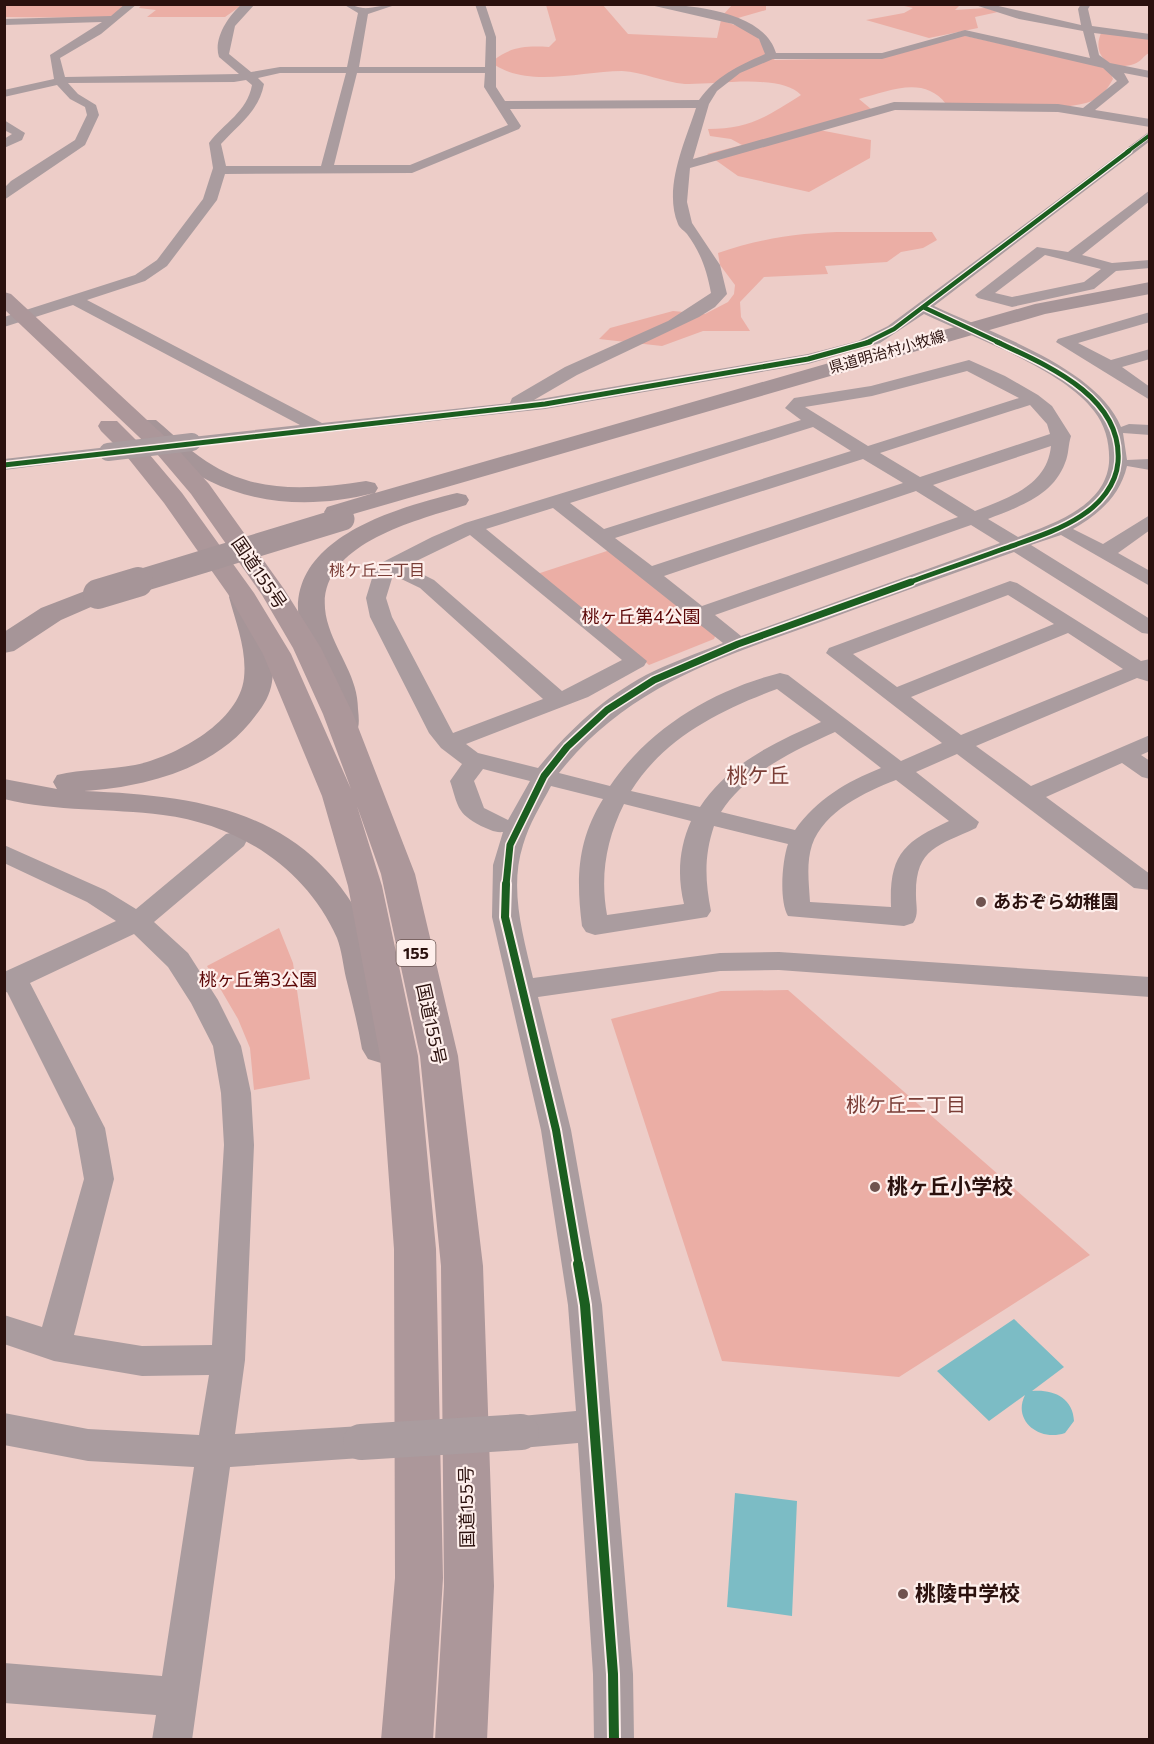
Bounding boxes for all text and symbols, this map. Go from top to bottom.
street label: 県道明治村小牧線 [827,326,947,376]
street label: 国道155号 [228,532,292,613]
district label: 桃ケ丘三丁目 [329,560,425,579]
park label: 桃ヶ丘第4公園 [582,605,700,627]
district label: 桃ケ丘 [727,762,790,787]
place label: あおぞら幼稚園 [993,890,1119,912]
marker: あおぞら幼稚園 [974,895,988,909]
road number: 155 [396,940,436,966]
park label: 桃ヶ丘第3公園 [199,968,317,990]
street label: 国道155号 [413,981,451,1066]
district label: 桃ケ丘二丁目 [846,1092,966,1116]
place label: 桃ヶ丘小学校 [887,1173,1013,1198]
marker: 桃ヶ丘小学校 [868,1180,882,1194]
street label: 国道155号 [454,1466,478,1548]
place label: 桃陵中学校 [915,1580,1020,1605]
marker: 桃陵中学校 [896,1587,910,1601]

